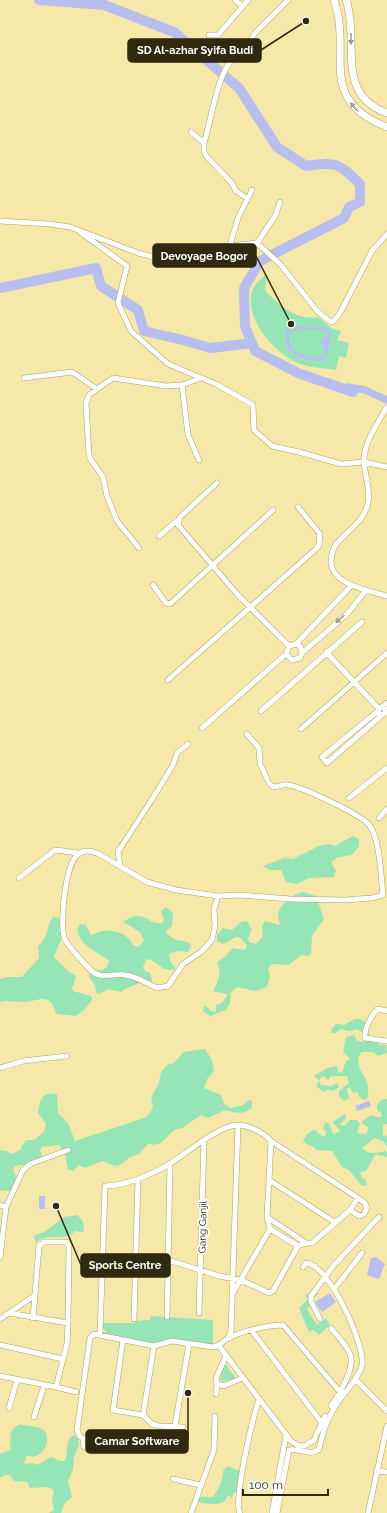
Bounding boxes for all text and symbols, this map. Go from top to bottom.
one-way arrow [348,33,354,46]
callout: SD Al-azhar Syifa Budi [128,39,261,62]
text: SD Al-azhar Syifa Budi [137,44,253,57]
one-way arrow [350,101,359,112]
callout: Devoyage Bogor [153,244,256,267]
text: Devoyage Bogor [160,250,248,263]
one-way arrow [335,615,345,624]
street label: Gang Ganjil [197,1200,208,1253]
callout: Sports Centre [81,1254,170,1277]
text: Sports Centre [89,1259,162,1272]
callout: Camar Software [86,1430,188,1453]
text: Camar Software [95,1435,180,1448]
scale bar [243,1471,328,1497]
text: 100 m [249,1478,283,1492]

